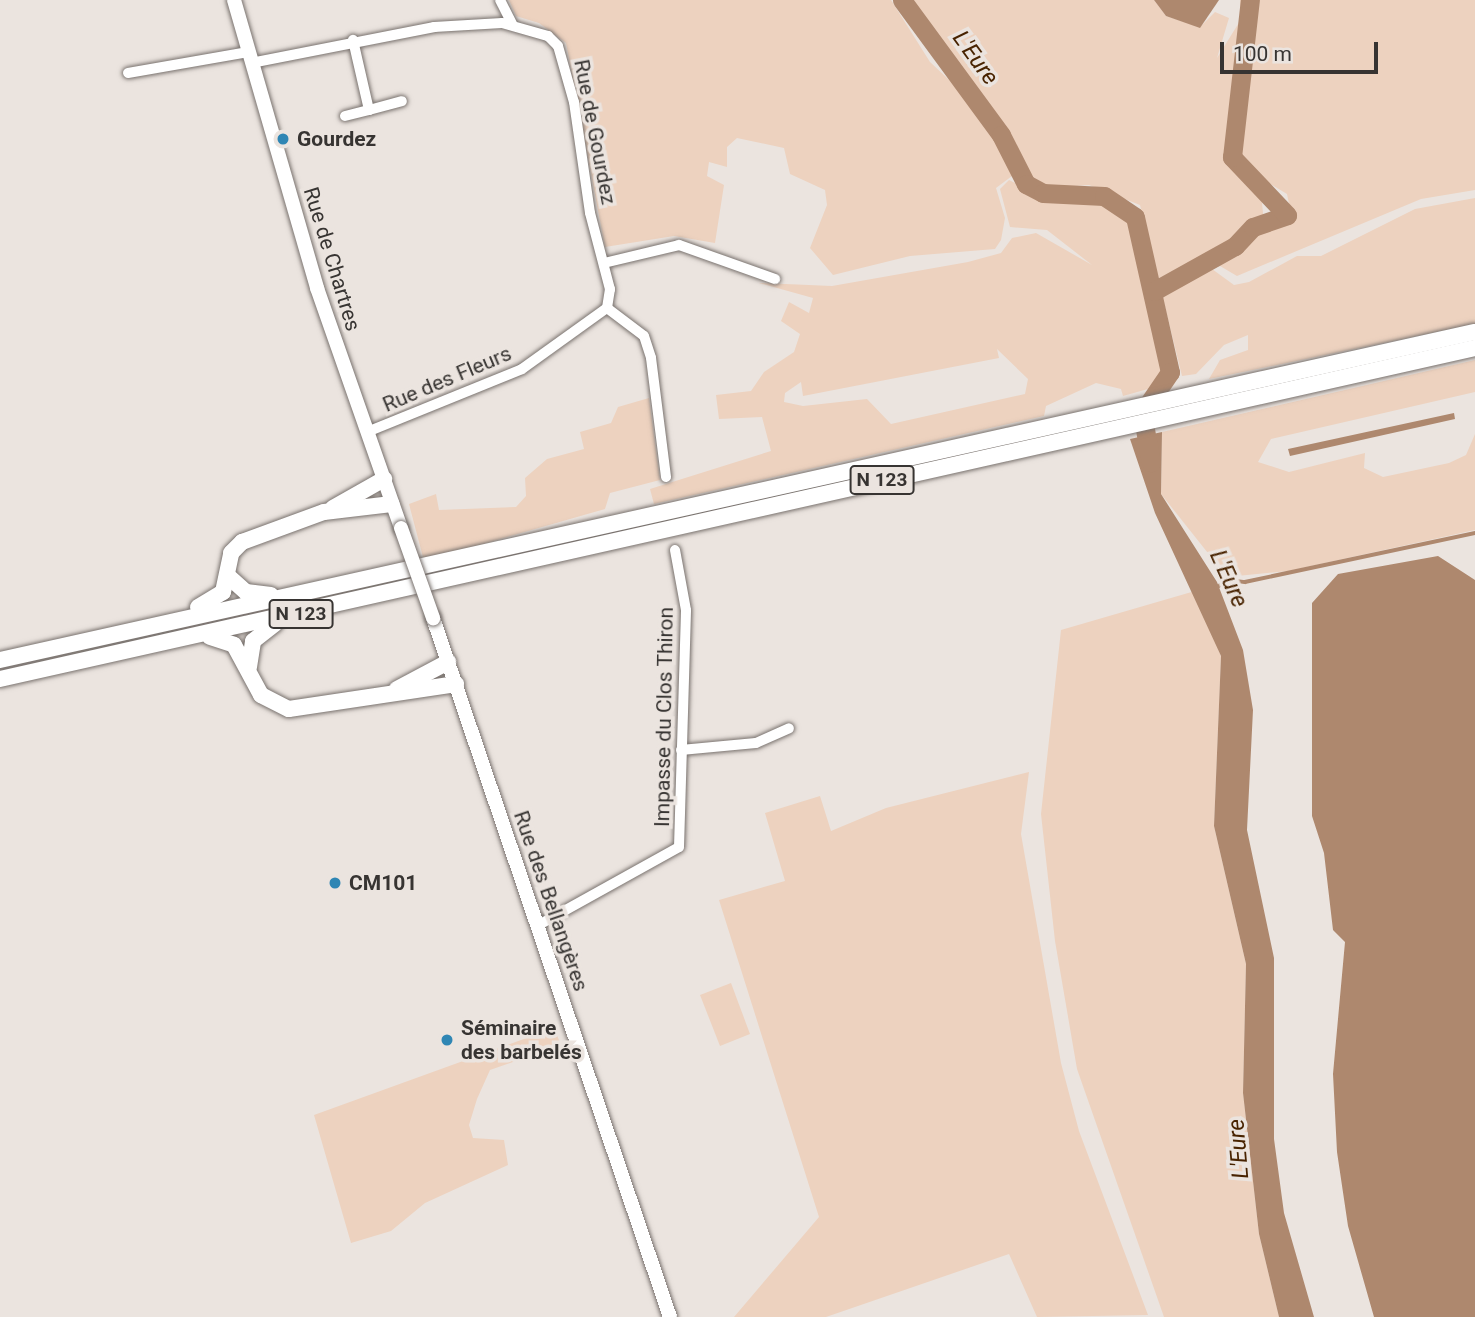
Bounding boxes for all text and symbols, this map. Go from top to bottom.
water label: L'Eure [946,26,1004,90]
scale bar [1223,28,1380,72]
text: 100 m [1233,42,1292,66]
street label: Rue de Gourdez [569,57,621,207]
place label: Gourdez [297,126,376,152]
marker: Gourdez [275,131,291,147]
street label: Rue de Chartres [298,184,366,334]
street label: Rue des Fleurs [379,341,515,417]
road number: N 123 [849,464,915,495]
water label: L'Eure [1203,546,1253,612]
road number: N 123 [268,598,334,629]
street label: Impasse du Clos Thiron [649,607,679,827]
street label: Rue des Bellangères [508,807,594,995]
place label: CM101 [349,870,417,896]
marker: CM101 [327,875,343,891]
place label: Séminaire des barbelés [461,1015,582,1065]
marker: Séminaire des barbelés [439,1032,455,1048]
water label: L'Eure [1223,1118,1255,1180]

